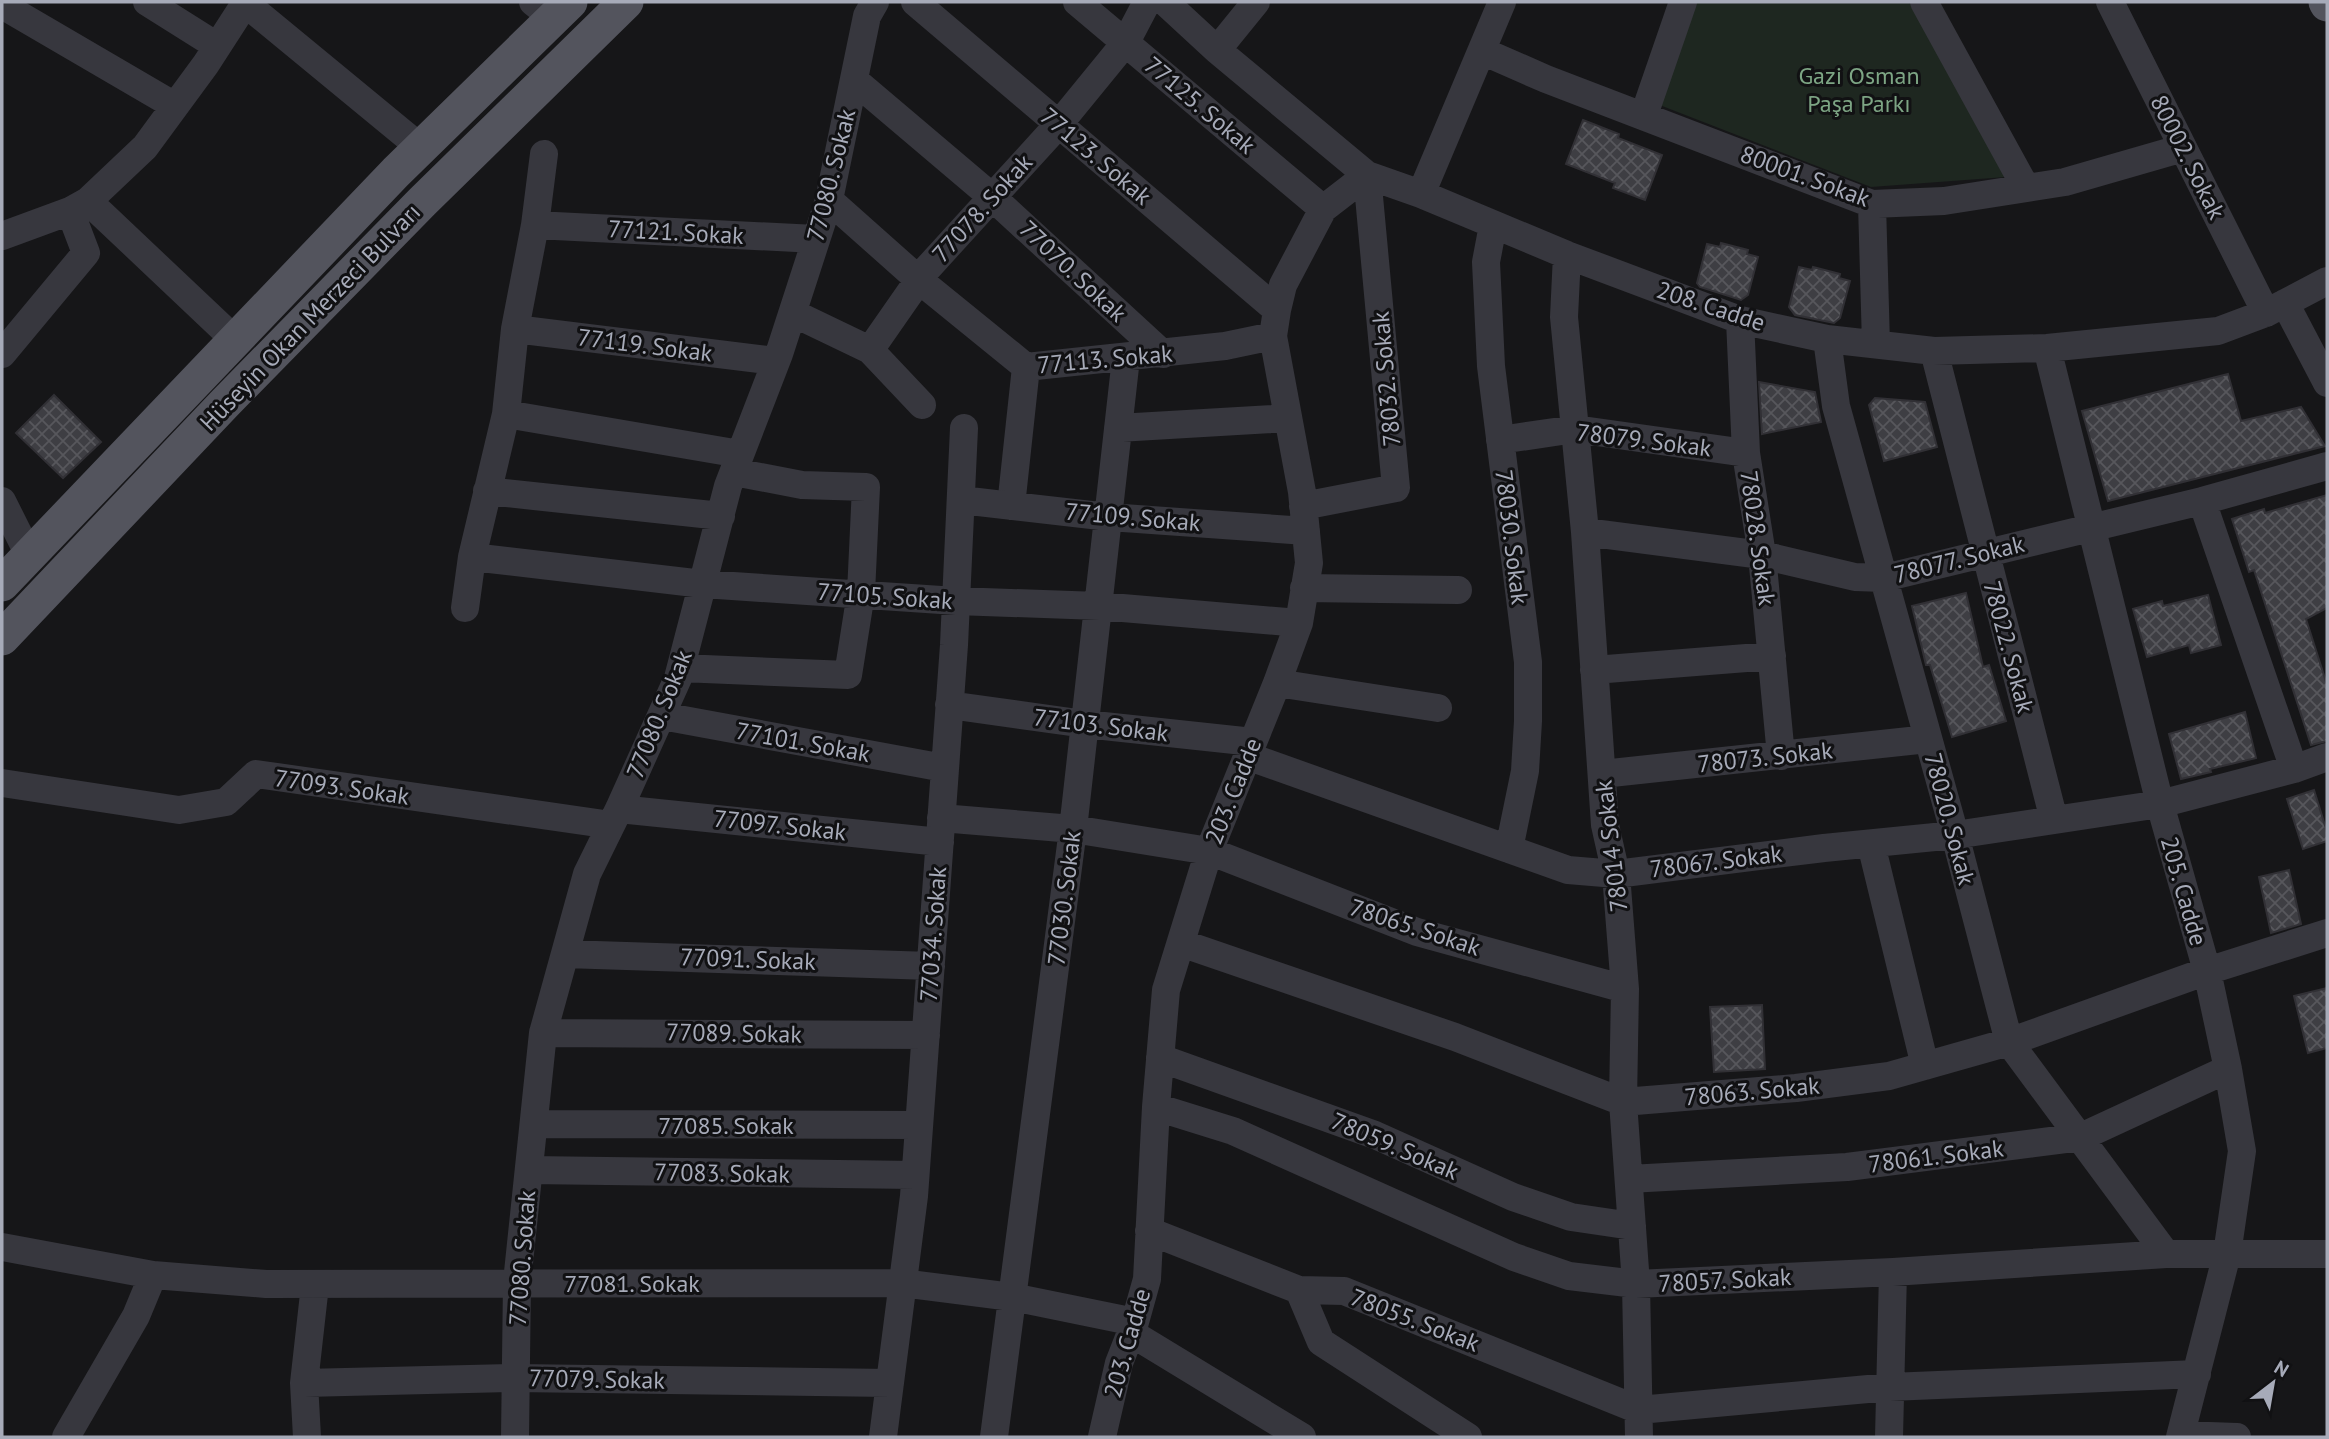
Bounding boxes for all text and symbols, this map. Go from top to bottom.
street label: 77125. Sokak [1138,50,1262,161]
park label: Gazi Osman Paşa Parkı [1798,60,1920,119]
street label: 80002. Sokak [2143,90,2233,225]
street label: 77123. Sokak [1034,101,1158,212]
street label: 77080. Sokak [800,105,863,245]
street label: 80001. Sokak [1736,138,1874,214]
street label: 77078. Sokak [925,147,1039,269]
street label: Hüseyin Okan Merzeci Bulvarı [193,197,427,437]
street label: 77121. Sokak [607,213,745,251]
street label: 77070. Sokak [1013,213,1134,329]
street label: 208. Cadde [1653,274,1769,338]
street label: 78032. Sokak [1365,310,1407,448]
street label: 77119. Sokak [576,321,715,369]
street label: 77113. Sokak [1036,338,1174,380]
street label: 78079. Sokak [1575,416,1714,464]
street label: 78030. Sokak [1488,468,1536,607]
street label: 78028. Sokak [1733,469,1783,608]
street label: 77109. Sokak [1064,496,1202,538]
street label: 78077. Sokak [1891,528,2028,590]
street label: 77105. Sokak [816,576,954,616]
street label: 78022. Sokak [1976,578,2042,717]
street label: 77080. Sokak [619,645,699,783]
street label: 77103. Sokak [1032,701,1171,749]
street label: 77101. Sokak [734,715,873,769]
street label: 203. Cadde [1198,733,1268,849]
street label: 78073. Sokak [1696,734,1835,780]
street label: 78020. Sokak [1917,750,1983,889]
street label: 77093. Sokak [273,762,412,812]
street label: 78014 Sokak [1587,778,1634,914]
street label: 77097. Sokak [712,803,848,847]
street label: 77030. Sokak [1040,828,1088,967]
street label: 205. Cadde [2154,833,2214,949]
street label: 78067. Sokak [1648,837,1784,884]
street label: 77034. Sokak [913,865,953,1003]
street label: 78065. Sokak [1346,891,1485,963]
street label: 77091. Sokak [680,941,817,977]
street label: 77089. Sokak [666,1016,803,1050]
street label: 78063. Sokak [1683,1070,1821,1112]
street label: 78059. Sokak [1327,1105,1464,1187]
street label: 77085. Sokak [658,1110,794,1141]
street label: 78061. Sokak [1867,1132,2006,1180]
street label: 77083. Sokak [654,1156,791,1190]
street label: 77080. Sokak [502,1189,542,1327]
street label: 78057. Sokak [1658,1261,1793,1299]
street label: 77081. Sokak [564,1268,700,1299]
street label: 78055. Sokak [1346,1281,1484,1359]
street label: 203. Cadde [1097,1285,1157,1401]
north arrow [2238,1348,2308,1418]
text: N [2270,1355,2293,1382]
street label: 77079. Sokak [529,1362,666,1396]

